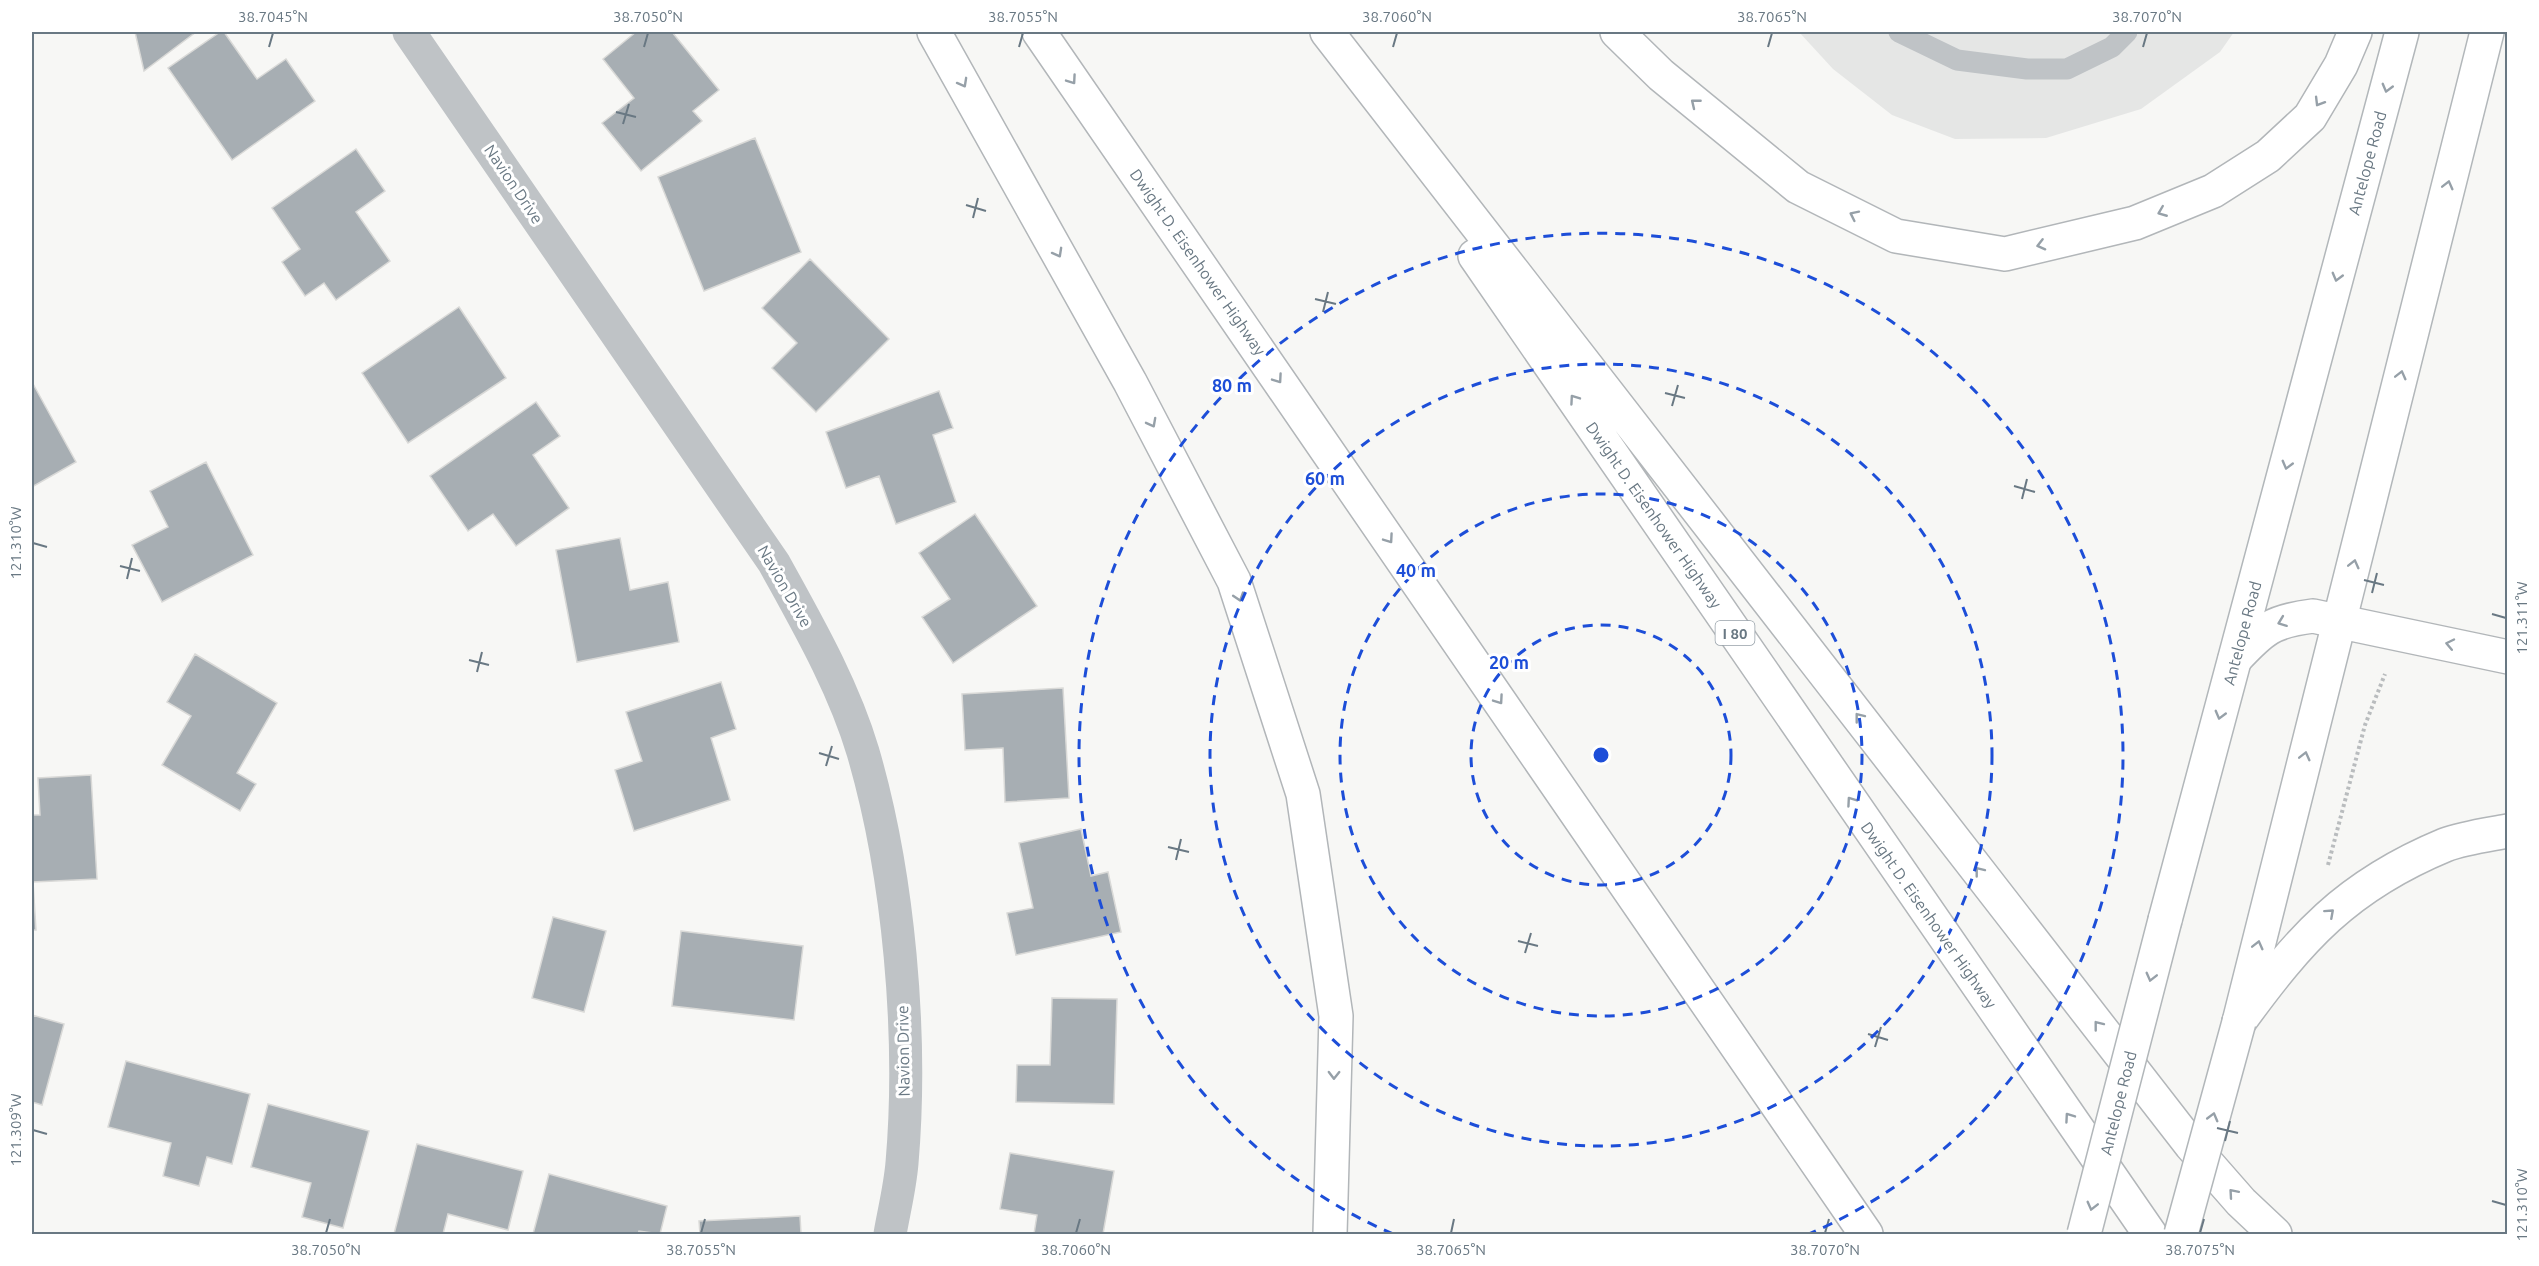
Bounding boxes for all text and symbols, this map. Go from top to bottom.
text: 38.7045°N [238,8,308,25]
text: 38.7050°N [613,8,683,25]
text: 38.7055°N [988,8,1058,25]
text: 38.7060°N [1362,8,1432,25]
text: 38.7065°N [1737,8,1807,25]
text: 38.7070°N [2112,8,2182,25]
one-way arrow [1065,73,1076,84]
one-way arrow [955,76,967,87]
one-way arrow [2382,82,2394,93]
one-way arrow [2315,96,2327,106]
one-way arrow [1691,99,1702,110]
street label: Antelope Road [2344,109,2390,217]
street label: Navion Drive [481,141,547,227]
street label: Dwight D. Eisenhower Highway [1127,165,1270,359]
one-way arrow [2441,181,2454,191]
one-way arrow [2157,205,2168,217]
one-way arrow [1849,210,1860,222]
one-way arrow [2036,238,2046,251]
one-way arrow [1051,246,1062,257]
one-way arrow [2332,271,2344,281]
one-way arrow [2394,370,2406,380]
one-way arrow [1271,372,1282,383]
text: 80 m [1212,375,1252,395]
one-way arrow [1570,394,1581,405]
one-way arrow [1145,417,1156,428]
street label: Dwight D. Eisenhower Highway [1583,418,1726,612]
one-way arrow [2282,459,2294,470]
text: 60 m [1305,468,1345,488]
text: 121.310°W [7,506,24,580]
one-way arrow [1381,533,1392,544]
street label: Navion Drive [754,542,816,630]
one-way arrow [2346,559,2359,569]
text: 40 m [1396,560,1436,580]
street label: Antelope Road [2219,579,2265,687]
text: 121.311°W [2513,581,2530,655]
one-way arrow [1232,591,1245,602]
one-way arrow [2278,615,2289,627]
road number: I 80 [1716,621,1754,645]
one-way arrow [2446,639,2456,652]
text: 20 m [1489,652,1529,672]
one-way arrow [1492,693,1503,704]
one-way arrow [2215,710,2228,720]
one-way arrow [1856,712,1867,723]
centre of rings [1591,745,1611,765]
one-way arrow [2298,751,2311,761]
one-way arrow [1847,797,1858,808]
street label: Dwight D. Eisenhower Highway [1858,818,2001,1012]
one-way arrow [1975,866,1986,877]
one-way arrow [2323,909,2334,920]
one-way arrow [2250,940,2263,950]
one-way arrow [2145,972,2158,982]
street label: Navion Drive [893,1005,913,1097]
one-way arrow [2095,1020,2106,1031]
street label: Antelope Road [2096,1049,2140,1157]
one-way arrow [1328,1070,1340,1079]
text: 121.309°W [7,1093,24,1167]
one-way arrow [2206,1112,2218,1123]
one-way arrow [2065,1113,2076,1124]
text: 121.310°W [2513,1168,2530,1242]
one-way arrow [2229,1189,2240,1200]
one-way arrow [2086,1201,2099,1211]
text: 38.7050°N [291,1241,361,1258]
text: 38.7055°N [666,1241,736,1258]
text: 38.7060°N [1041,1241,1111,1258]
text: 38.7065°N [1416,1241,1486,1258]
text: 38.7070°N [1790,1241,1860,1258]
text: 38.7075°N [2165,1241,2235,1258]

